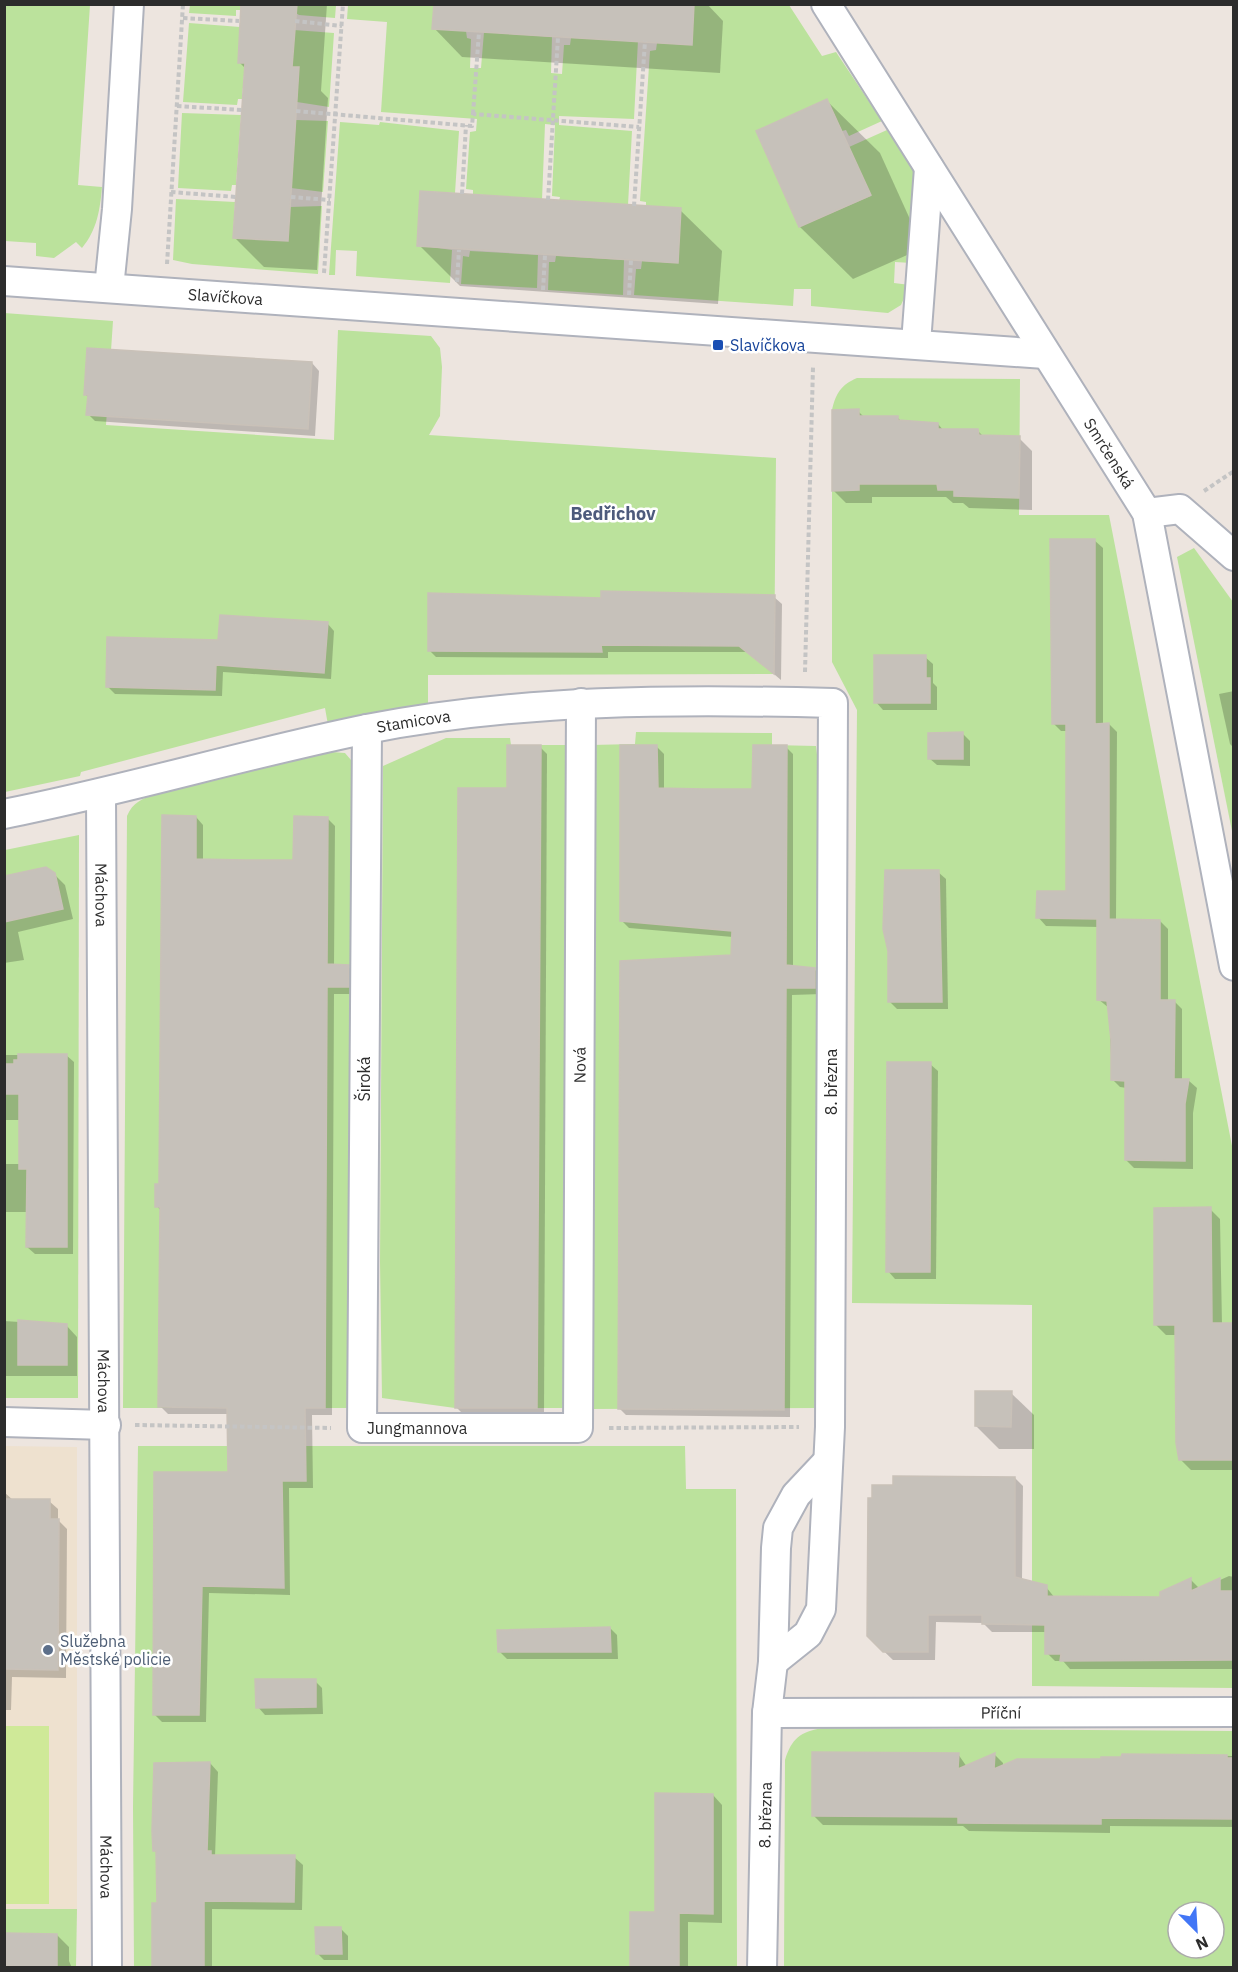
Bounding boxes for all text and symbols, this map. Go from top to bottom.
street label: Slavíčkova [187,284,264,309]
place label: Slavíčkova [730,335,806,355]
marker: Slavíčkova [711,338,725,352]
street label: Smrčenská [1080,414,1139,493]
district label: Bedřichov [570,502,656,525]
street label: Stamicova [375,706,452,737]
street label: Máchova [91,863,112,927]
street label: Nová [569,1046,590,1083]
street label: 8. března [821,1048,841,1115]
street label: Široká [353,1056,374,1101]
street label: Máchova [94,1349,114,1413]
street label: Jungmannova [367,1418,468,1438]
place label: Služebna Městské policie [60,1631,171,1669]
marker: Služebna Městské policie [41,1643,55,1657]
street label: Příční [981,1702,1021,1723]
street label: 8. března [754,1781,776,1849]
street label: Máchova [96,1835,117,1899]
north arrow [1166,1900,1226,1960]
text: N [1193,1932,1211,1955]

